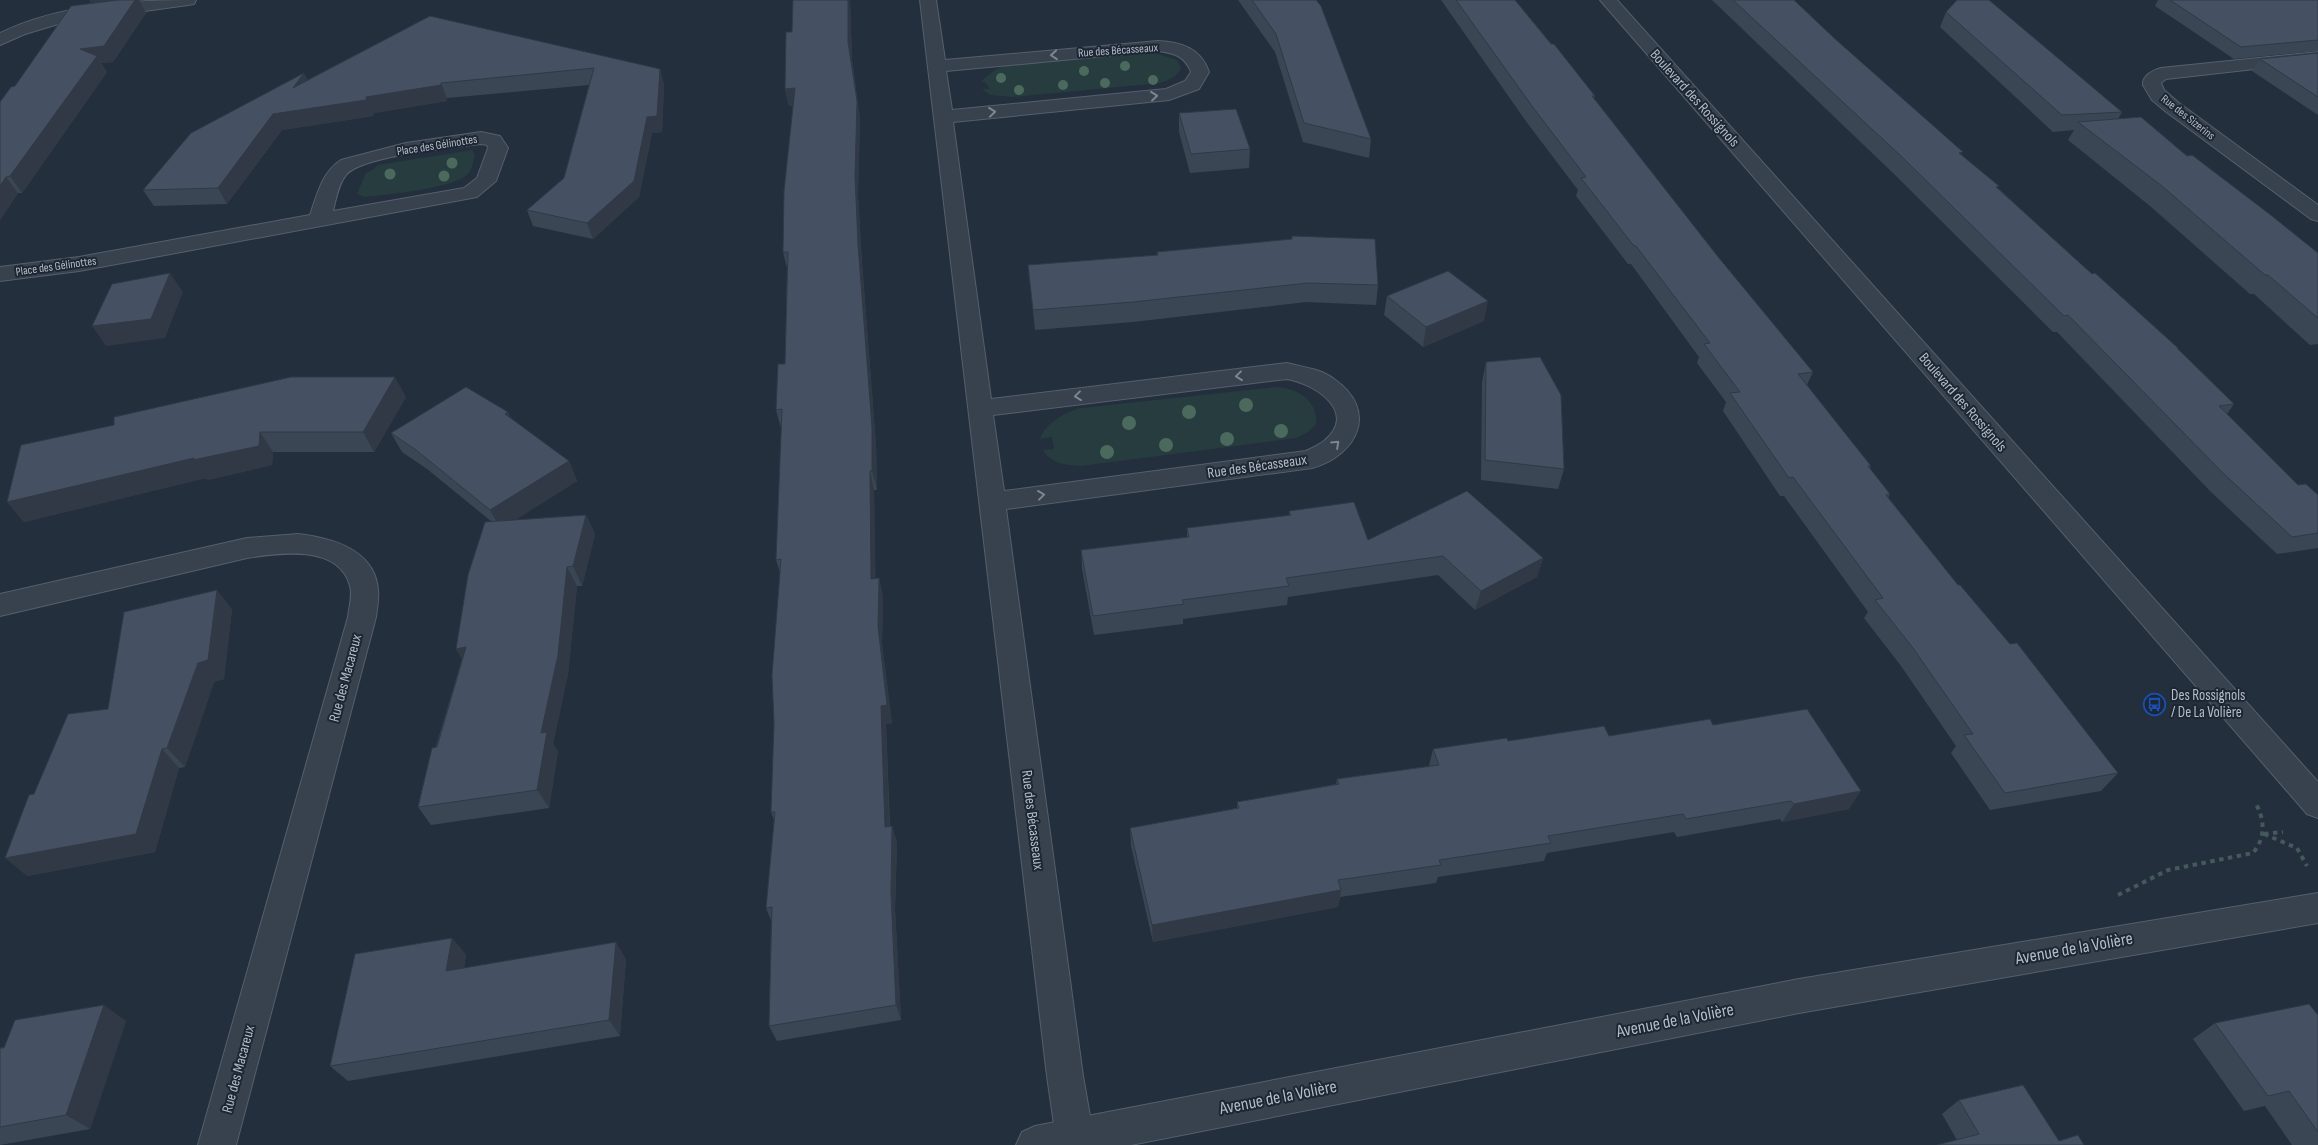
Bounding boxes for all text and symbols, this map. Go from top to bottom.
street label: Rue des Bécasseaux [1078,40,1159,61]
street label: Boulevard des Rossignols [1646,45,1744,151]
one-way arrow [1049,49,1057,60]
one-way arrow [1150,91,1158,102]
street label: Rue des Sizerins [2158,92,2218,143]
one-way arrow [988,107,996,118]
street label: Place des Gélinottes [396,132,478,159]
street label: Place des Gélinottes [15,253,97,280]
street label: Boulevard des Rossignols [1914,349,2011,456]
one-way arrow [1235,370,1243,381]
one-way arrow [1074,390,1082,401]
one-way arrow [1330,441,1339,450]
street label: Rue des Bécasseaux [1206,450,1308,483]
one-way arrow [1037,490,1045,501]
street label: Rue des Macareux [325,632,366,724]
place label: Des Rossignols / De La Volière [2171,686,2245,722]
bus stop icon: Des Rossignols / De La Volière [2143,692,2167,716]
street label: Rue des Bécasseaux [1017,769,1048,871]
street label: Avenue de la Volière [2013,928,2135,969]
street label: Avenue de la Volière [1614,999,1736,1042]
street label: Rue des Macareux [218,1023,259,1115]
street label: Avenue de la Volière [1217,1076,1339,1119]

